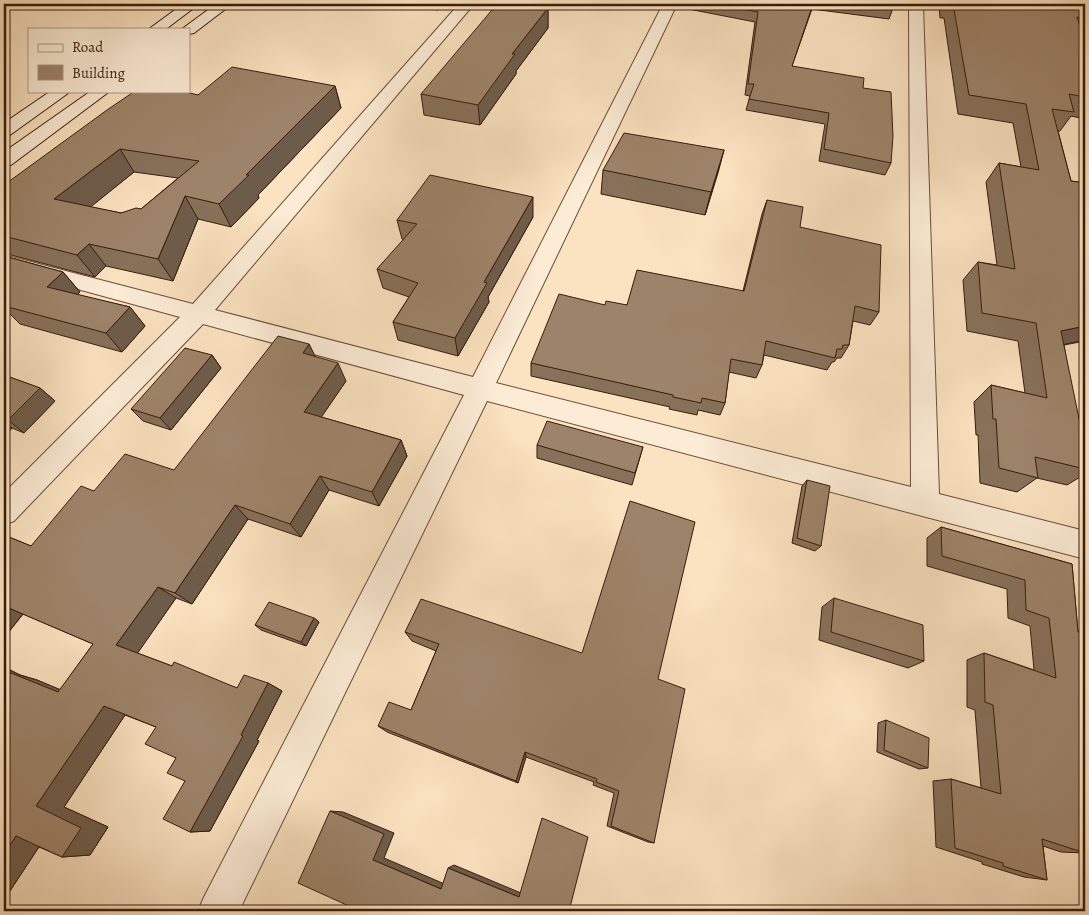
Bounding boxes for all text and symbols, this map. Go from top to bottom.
legend [28,28,190,92]
text: Road [72,37,104,57]
text: Building [72,63,125,83]

